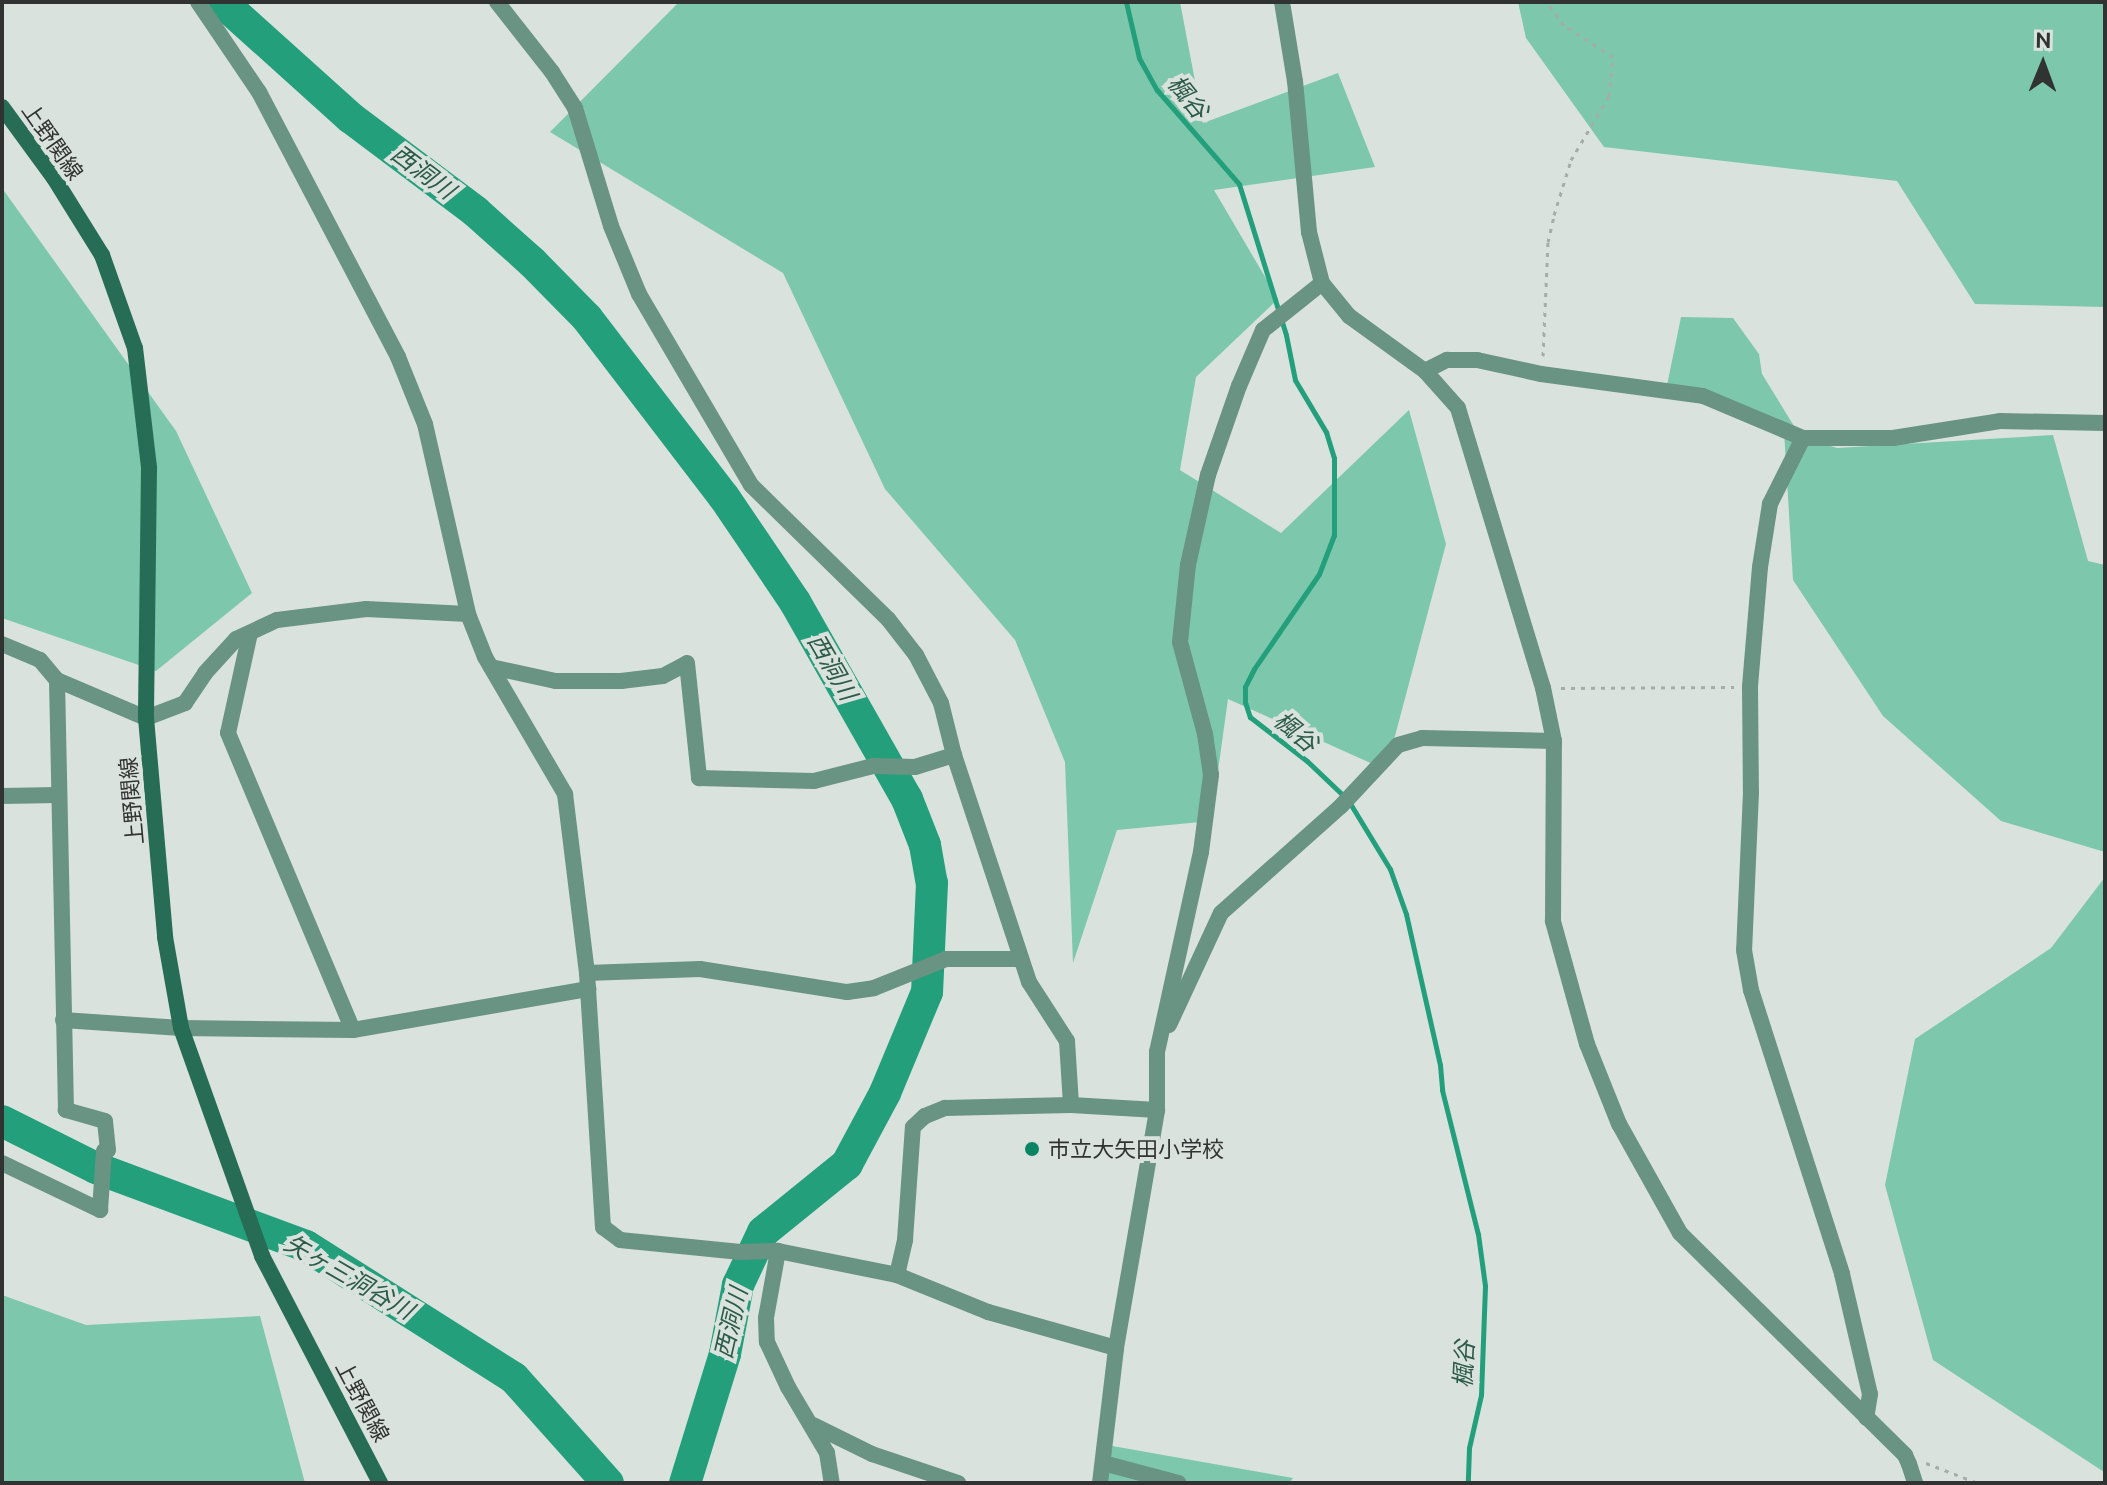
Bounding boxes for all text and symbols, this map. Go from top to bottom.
north arrow [2003,24,2083,104]
text: N [2035,27,2052,52]
water label: 楓谷 [1162,69,1214,125]
street label: 上野関線 [17,97,89,185]
water label: 西洞川 [386,139,460,205]
water label: 西洞川 [802,629,862,705]
water label: 楓谷 [1268,706,1324,758]
street label: 上野関線 [114,756,148,846]
place label: 市立大矢田小学校 [1048,1136,1224,1162]
marker: 市立大矢田小学校 [1023,1140,1041,1158]
water label: 矢ヶ三洞谷川 [279,1229,419,1325]
water label: 西洞川 [709,1285,753,1361]
water label: 楓谷 [1448,1339,1480,1389]
street label: 上野関線 [331,1356,395,1446]

